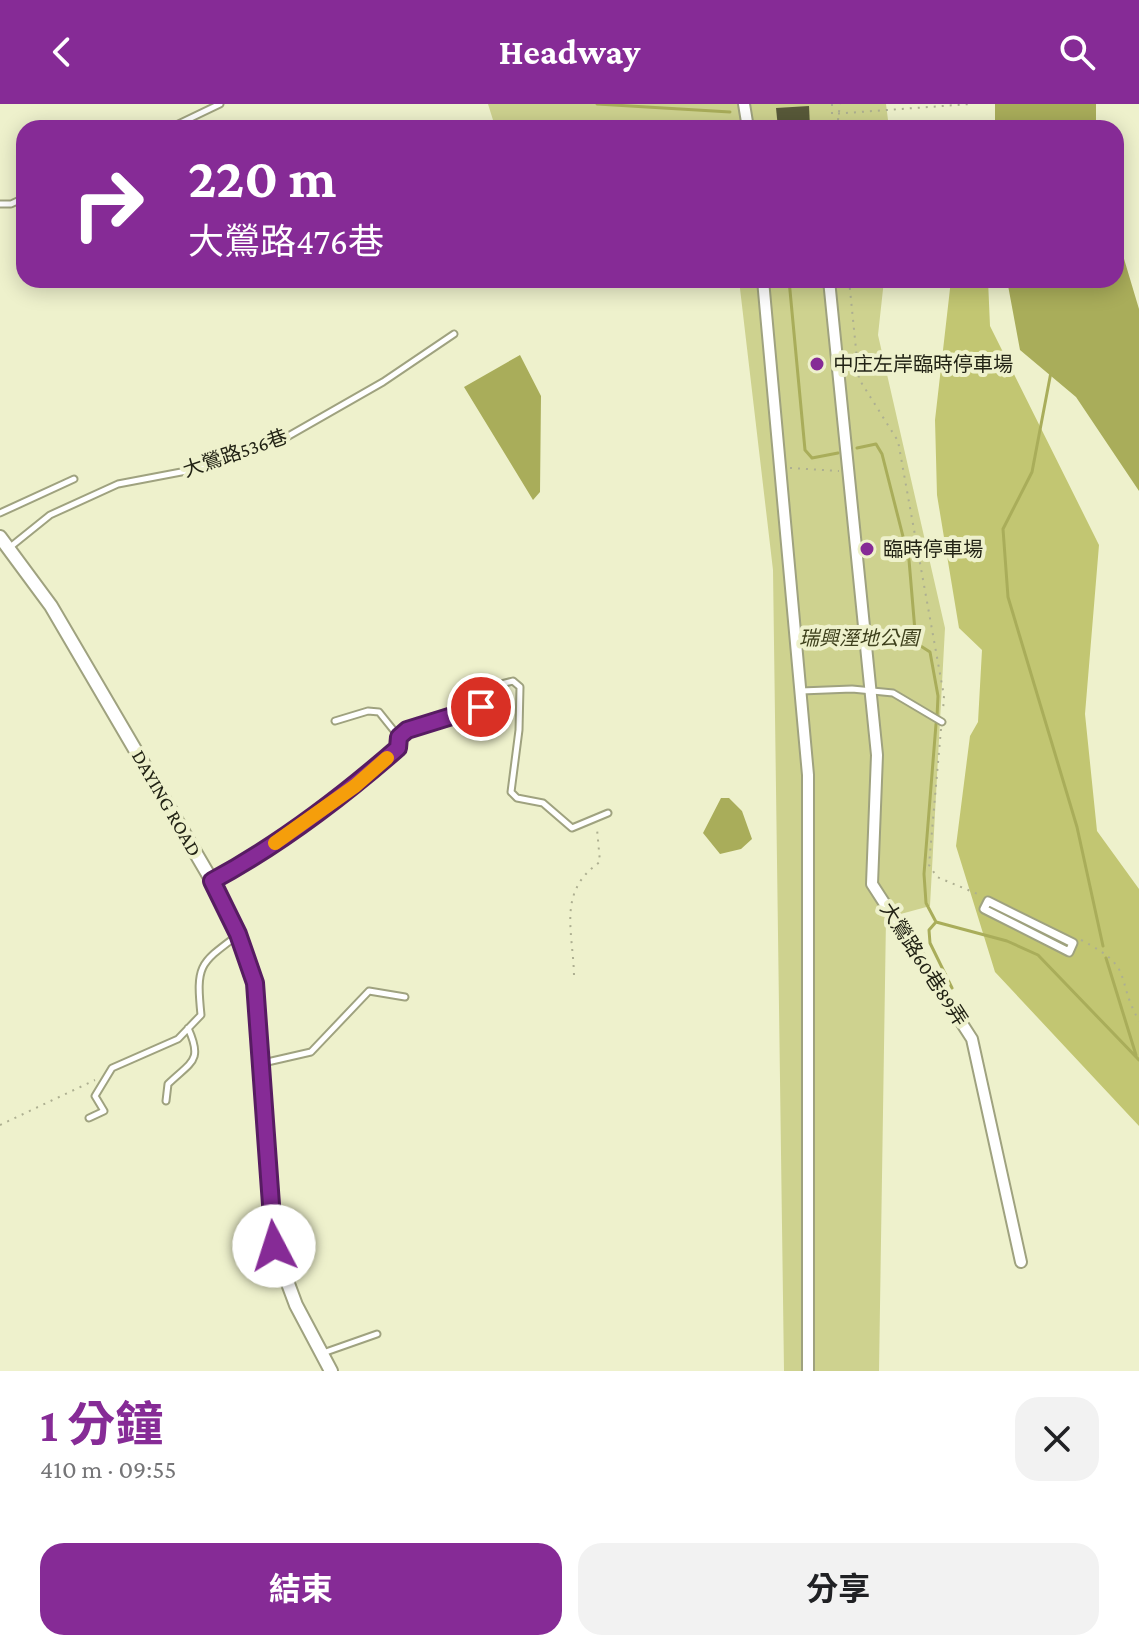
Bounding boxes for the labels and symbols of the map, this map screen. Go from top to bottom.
place label: 中庄左岸臨時停車場 [833,353,1013,375]
marker: 中庄左岸臨時停車場 [808,355,826,373]
street label: 大鶯路536巷 [180,425,290,481]
place label: 臨時停車場 [883,538,983,560]
marker: 臨時停車場 [858,540,876,558]
park label: 瑞興溼地公園 [799,627,922,649]
pin [447,673,515,741]
street label: DAYING ROAD [128,746,206,860]
street label: 大鶯路60巷89弄 [876,898,972,1030]
position arrow [232,1204,316,1288]

